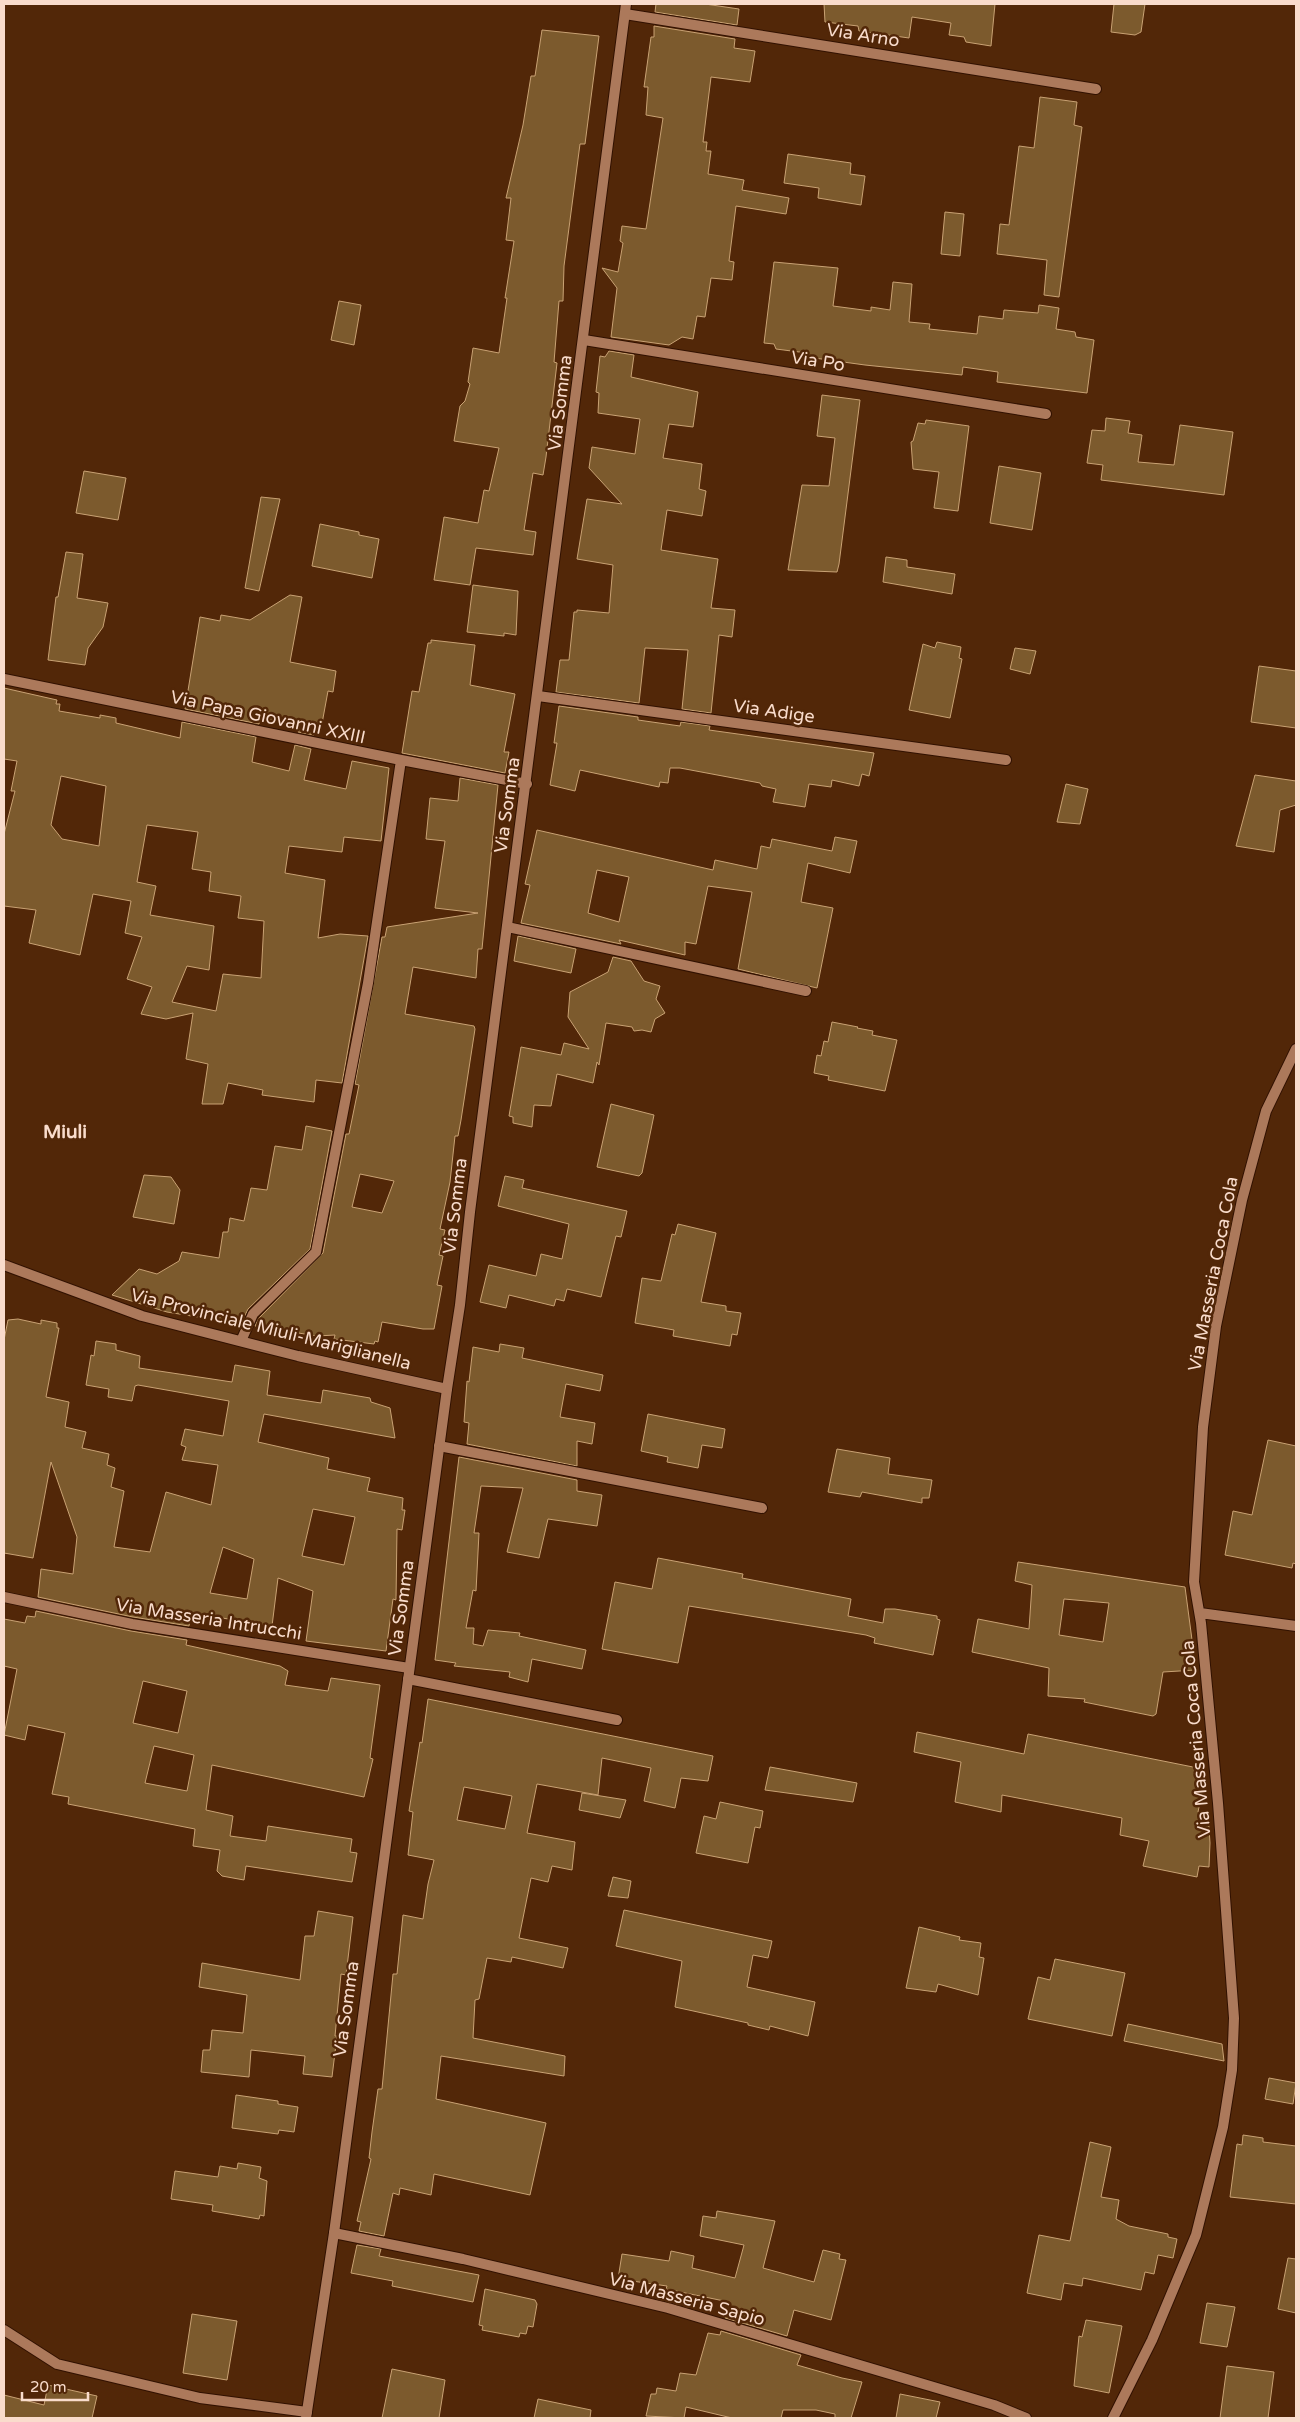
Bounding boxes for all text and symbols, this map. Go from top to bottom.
street label: Via Arno [825,18,901,52]
street label: Via Po [789,346,847,376]
street label: Via Somma [543,354,577,452]
street label: Via Papa Giovanni XXIII [168,686,368,748]
street label: Via Adige [732,694,816,728]
street label: Via Somma [489,756,525,854]
district label: Miuli [43,1121,87,1143]
street label: Via Somma [438,1157,472,1255]
street label: Via Masseria Coca Cola [1183,1175,1243,1373]
street label: Via Provinciale Miuli-Mariglianella [129,1283,413,1375]
street label: Via Somma [383,1559,419,1657]
street label: Via Masseria Intrucchi [115,1593,303,1645]
street label: Via Masseria Coca Cola [1176,1639,1216,1839]
street label: Via Somma [328,1960,364,2058]
street label: Via Masseria Sapio [607,2268,768,2330]
scale bar [22,2370,89,2402]
text: 20 m [30,2378,67,2396]

